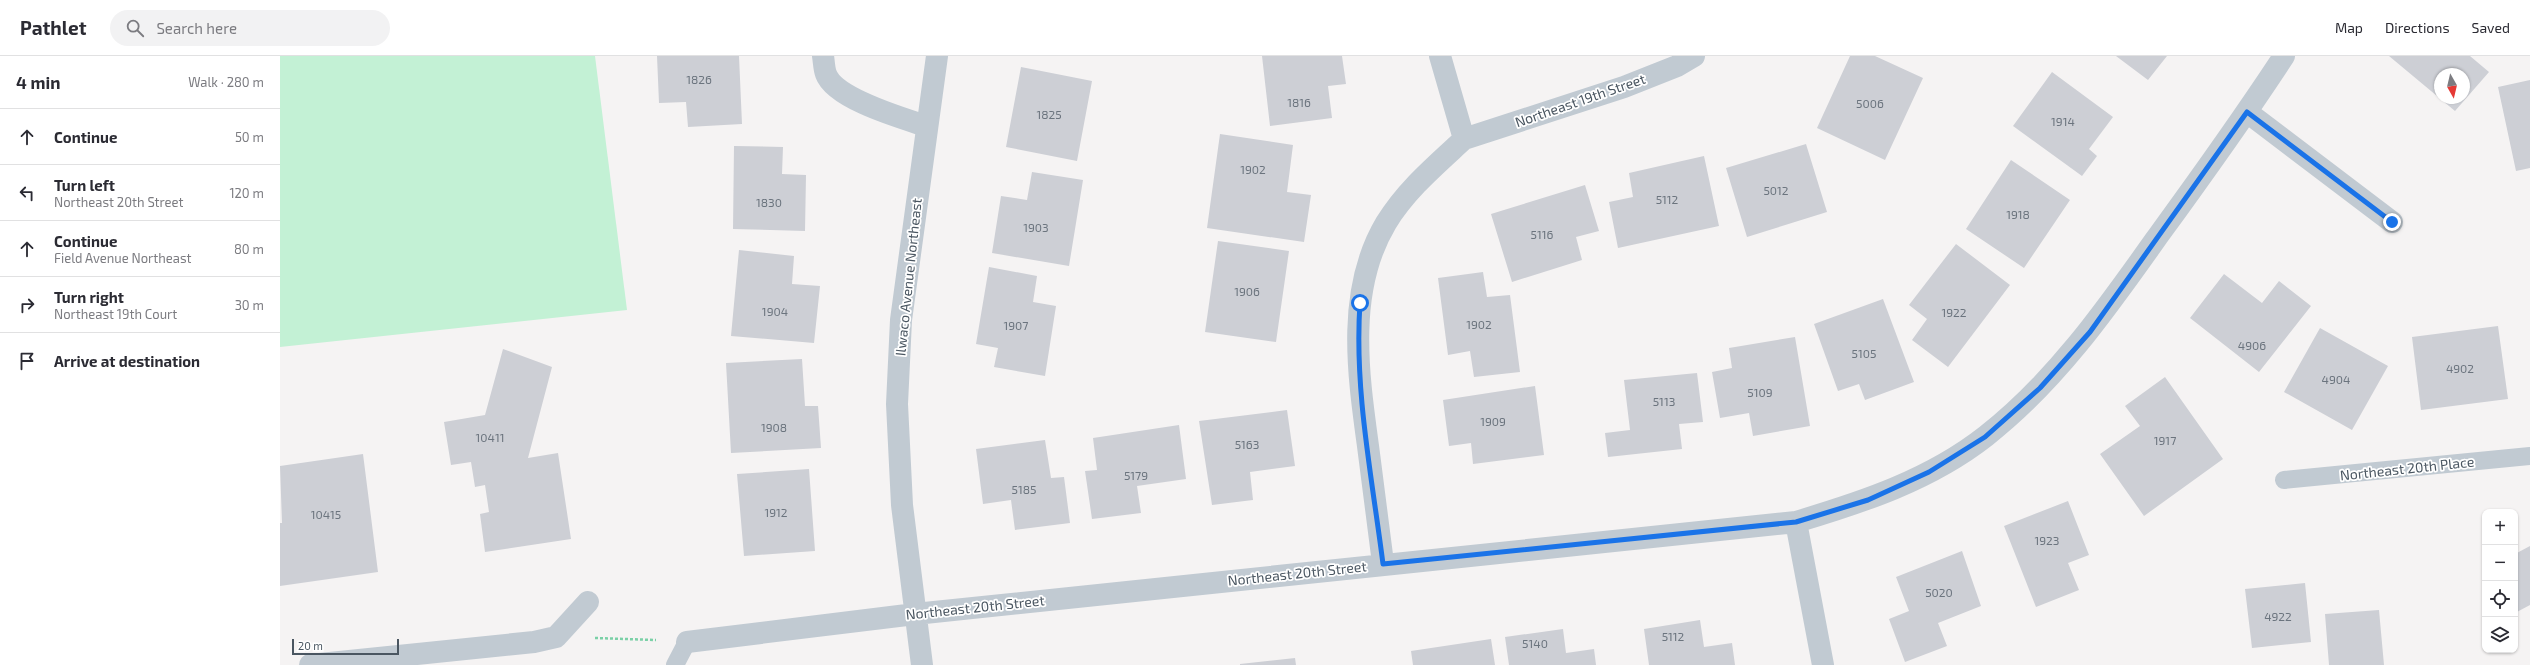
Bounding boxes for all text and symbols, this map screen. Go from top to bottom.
search box [110,10,390,46]
text: Pathlet [20,16,86,39]
icon: search [124,17,146,39]
text: Search here [156,19,237,37]
text: Map [2335,19,2363,36]
text: Directions [2385,19,2450,36]
text: Saved [2472,19,2510,36]
north arrow [2434,68,2470,104]
street label: Northeast 19th Street [1513,70,1647,130]
text: 4 min [16,72,60,92]
house number: 1826 [686,72,712,86]
text: Walk · 280 m [188,74,264,90]
house number: 1816 [1287,95,1311,109]
house number: 5006 [1856,96,1884,110]
house number: 1825 [1036,107,1062,121]
house number: 1914 [2051,114,2075,128]
icon: ahead [16,126,38,148]
text: Continue [54,128,117,146]
text: 50 m [235,129,264,145]
house number: 1902 [1240,162,1266,176]
text: Turn left [54,176,115,194]
icon: left [16,182,38,204]
house number: 5012 [1763,183,1789,197]
text: 120 m [229,185,264,201]
house number: 5112 [1656,192,1679,206]
text: Northeast 20th Street [54,194,184,210]
house number: 1830 [756,195,782,209]
street label: Ilwaco Avenue Northeast [891,197,925,357]
house number: 1918 [2006,207,2030,221]
route end [2383,213,2401,231]
house number: 1903 [1023,220,1049,234]
house number: 5116 [1531,227,1554,241]
text: Continue [54,232,117,250]
icon: ahead [16,238,38,260]
text: 80 m [234,241,264,257]
text: Field Avenue Northeast [54,250,192,266]
house number: 1906 [1234,284,1260,298]
text: Turn right [54,288,124,306]
icon: right [16,294,38,316]
route start [1351,294,1369,312]
text: 30 m [235,297,264,313]
house number: 1904 [762,304,788,318]
house number: 1922 [1941,305,1967,319]
text: Northeast 19th Court [54,306,177,322]
house number: 1902 [1466,317,1492,331]
house number: 1907 [1003,318,1029,332]
house number: 4906 [2238,338,2266,352]
house number: 5105 [1852,346,1876,360]
icon: arrive [16,350,38,372]
text: Arrive at destination [54,352,200,370]
house number: 4902 [2446,361,2474,375]
house number: 4904 [2322,372,2350,386]
house number: 5109 [1747,385,1773,399]
house number: 5113 [1653,394,1675,408]
house number: 1909 [1480,414,1506,428]
house number: 1908 [761,420,787,434]
house number: 10411 [476,430,504,444]
house number: 1917 [2154,433,2176,447]
house number: 5163 [1235,437,1259,451]
street label: Northeast 20th Place [2339,452,2475,484]
house number: 5179 [1124,468,1148,482]
house number: 5185 [1012,482,1036,496]
house number: 1912 [764,505,788,519]
house number: 10415 [311,507,341,521]
map controls [2482,509,2518,653]
button: + [2482,509,2518,545]
house number: 1923 [2034,533,2060,547]
button: − [2482,545,2518,581]
street label: Northeast 20th Street [1227,557,1367,589]
button: locate [2482,581,2518,617]
house number: 5020 [1925,585,1953,599]
street label: Northeast 20th Street [905,591,1045,623]
house number: 4922 [2264,609,2292,623]
button: layers [2482,617,2518,653]
house number: 5112 [1662,629,1685,643]
house number: 5140 [1522,636,1548,650]
scale bar [292,637,399,656]
text: 20 m [298,639,323,652]

